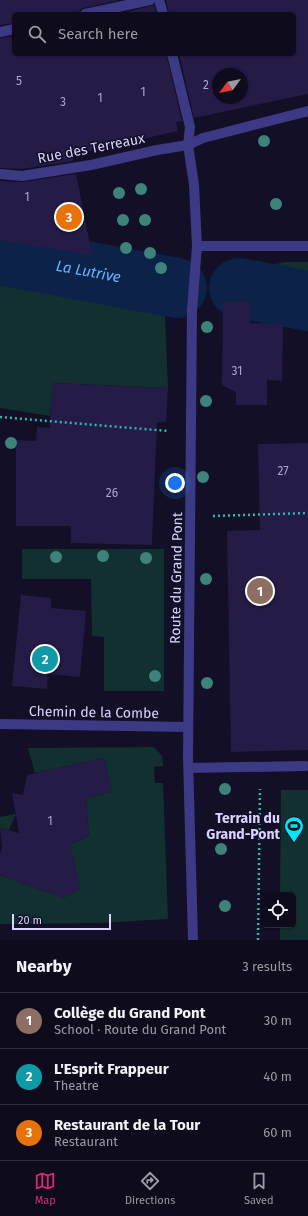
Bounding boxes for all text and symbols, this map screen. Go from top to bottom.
search box [12,12,296,56]
icon: search [26,23,48,45]
text: Search here [58,25,138,43]
north arrow [212,68,248,104]
house number: 5 [16,74,22,88]
house number: 2 [203,78,209,92]
house number: 1 [140,85,146,99]
house number: 1 [97,91,103,105]
house number: 3 [60,95,66,109]
street label: Rue des Terreaux [36,130,146,167]
house number: 1 [24,190,30,204]
pin: 3 [56,202,82,232]
water label: La Lutrive [55,257,123,286]
house number: 31 [232,364,242,378]
house number: 27 [277,464,289,478]
your location [165,473,185,493]
house number: 26 [106,486,118,500]
street label: Route du Grand Pont [167,511,186,644]
pin: 1 [247,576,273,606]
pin: 2 [32,644,58,674]
street label: Chemin de la Combe [29,703,159,722]
place label: Terrain du Grand-Pont [206,810,281,843]
house number: 1 [47,814,53,828]
sports icon: Terrain du Grand-Pont [283,815,305,843]
map controls [260,892,296,928]
button: locate [260,892,296,928]
scale bar [12,912,111,931]
text: 20 m [18,914,42,927]
text: Nearby [16,956,71,977]
text: 3 results [242,959,292,974]
text: Collège du Grand Pont [54,1004,205,1022]
text: 1 [26,1013,32,1028]
text: 30 m [264,1013,292,1028]
text: School · Route du Grand Pont [54,1022,226,1037]
text: L'Esprit Frappeur [54,1060,169,1078]
text: 2 [26,1069,32,1084]
text: 40 m [263,1069,292,1084]
text: Theatre [54,1078,99,1093]
text: Restaurant de la Tour [54,1116,200,1134]
text: 3 [26,1125,32,1140]
text: 60 m [263,1125,292,1140]
text: Restaurant [54,1134,118,1149]
tab: Map [34,1170,56,1207]
tab: Directions [125,1170,175,1207]
tab: Saved [244,1170,274,1207]

